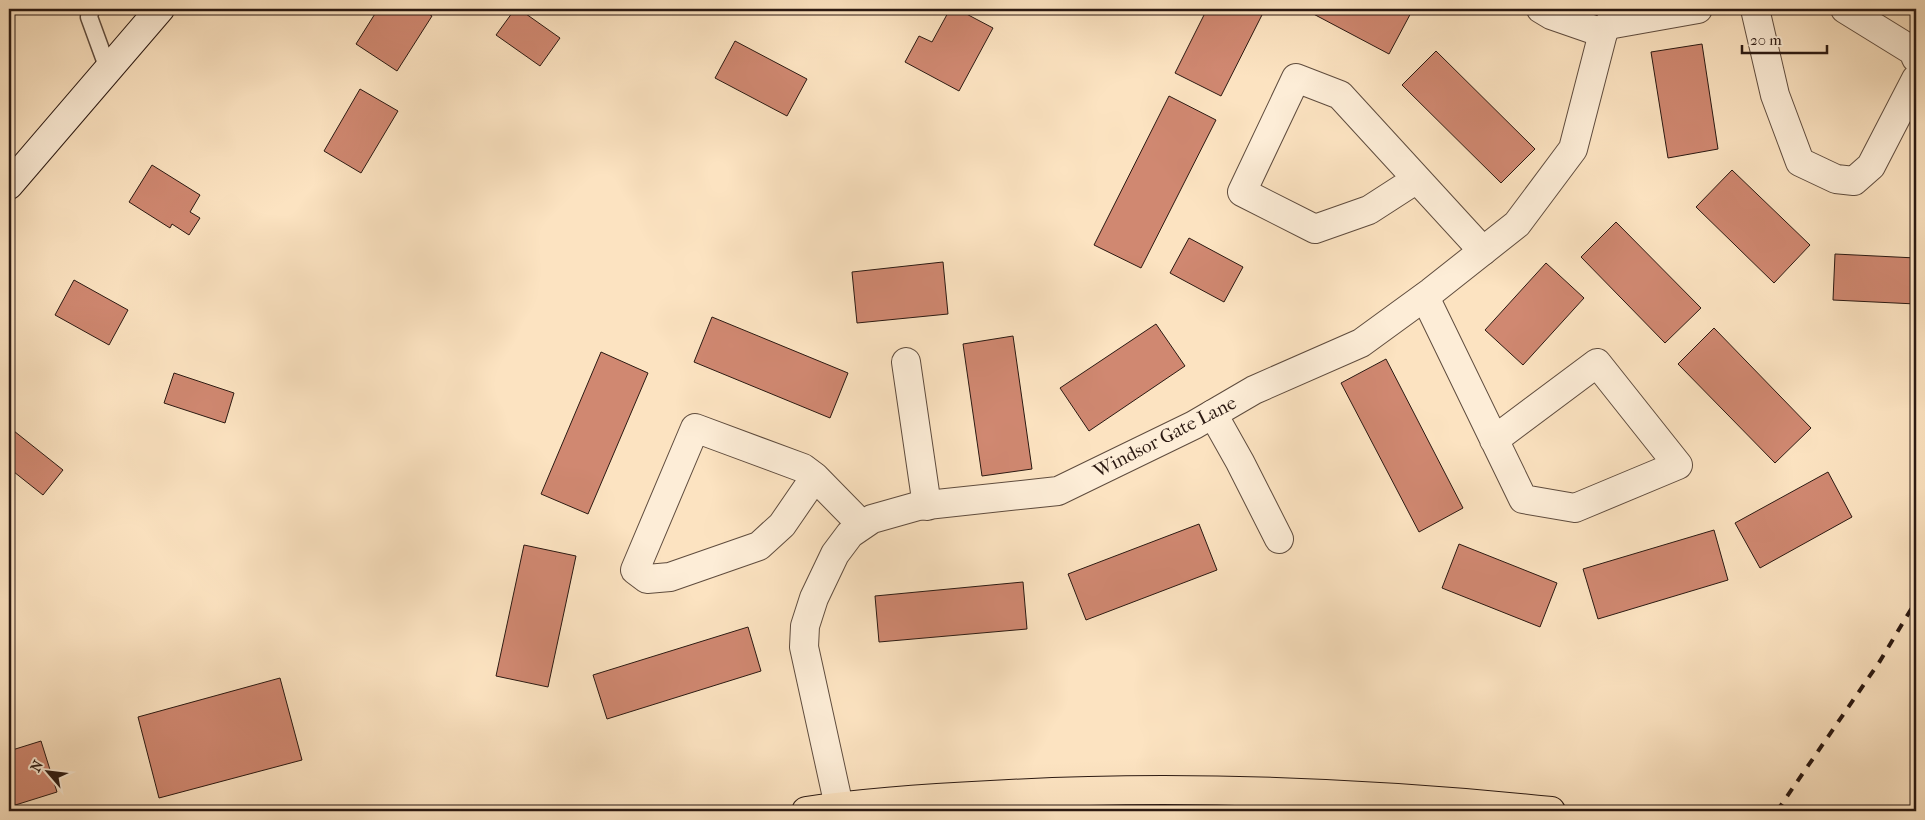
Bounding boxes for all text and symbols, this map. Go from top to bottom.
scale bar [1742,22,1828,54]
text: 20 m [1750,31,1782,49]
street label: Windsor Gate Lane [1089,392,1240,483]
north arrow [22,748,72,798]
text: N [27,757,47,775]

